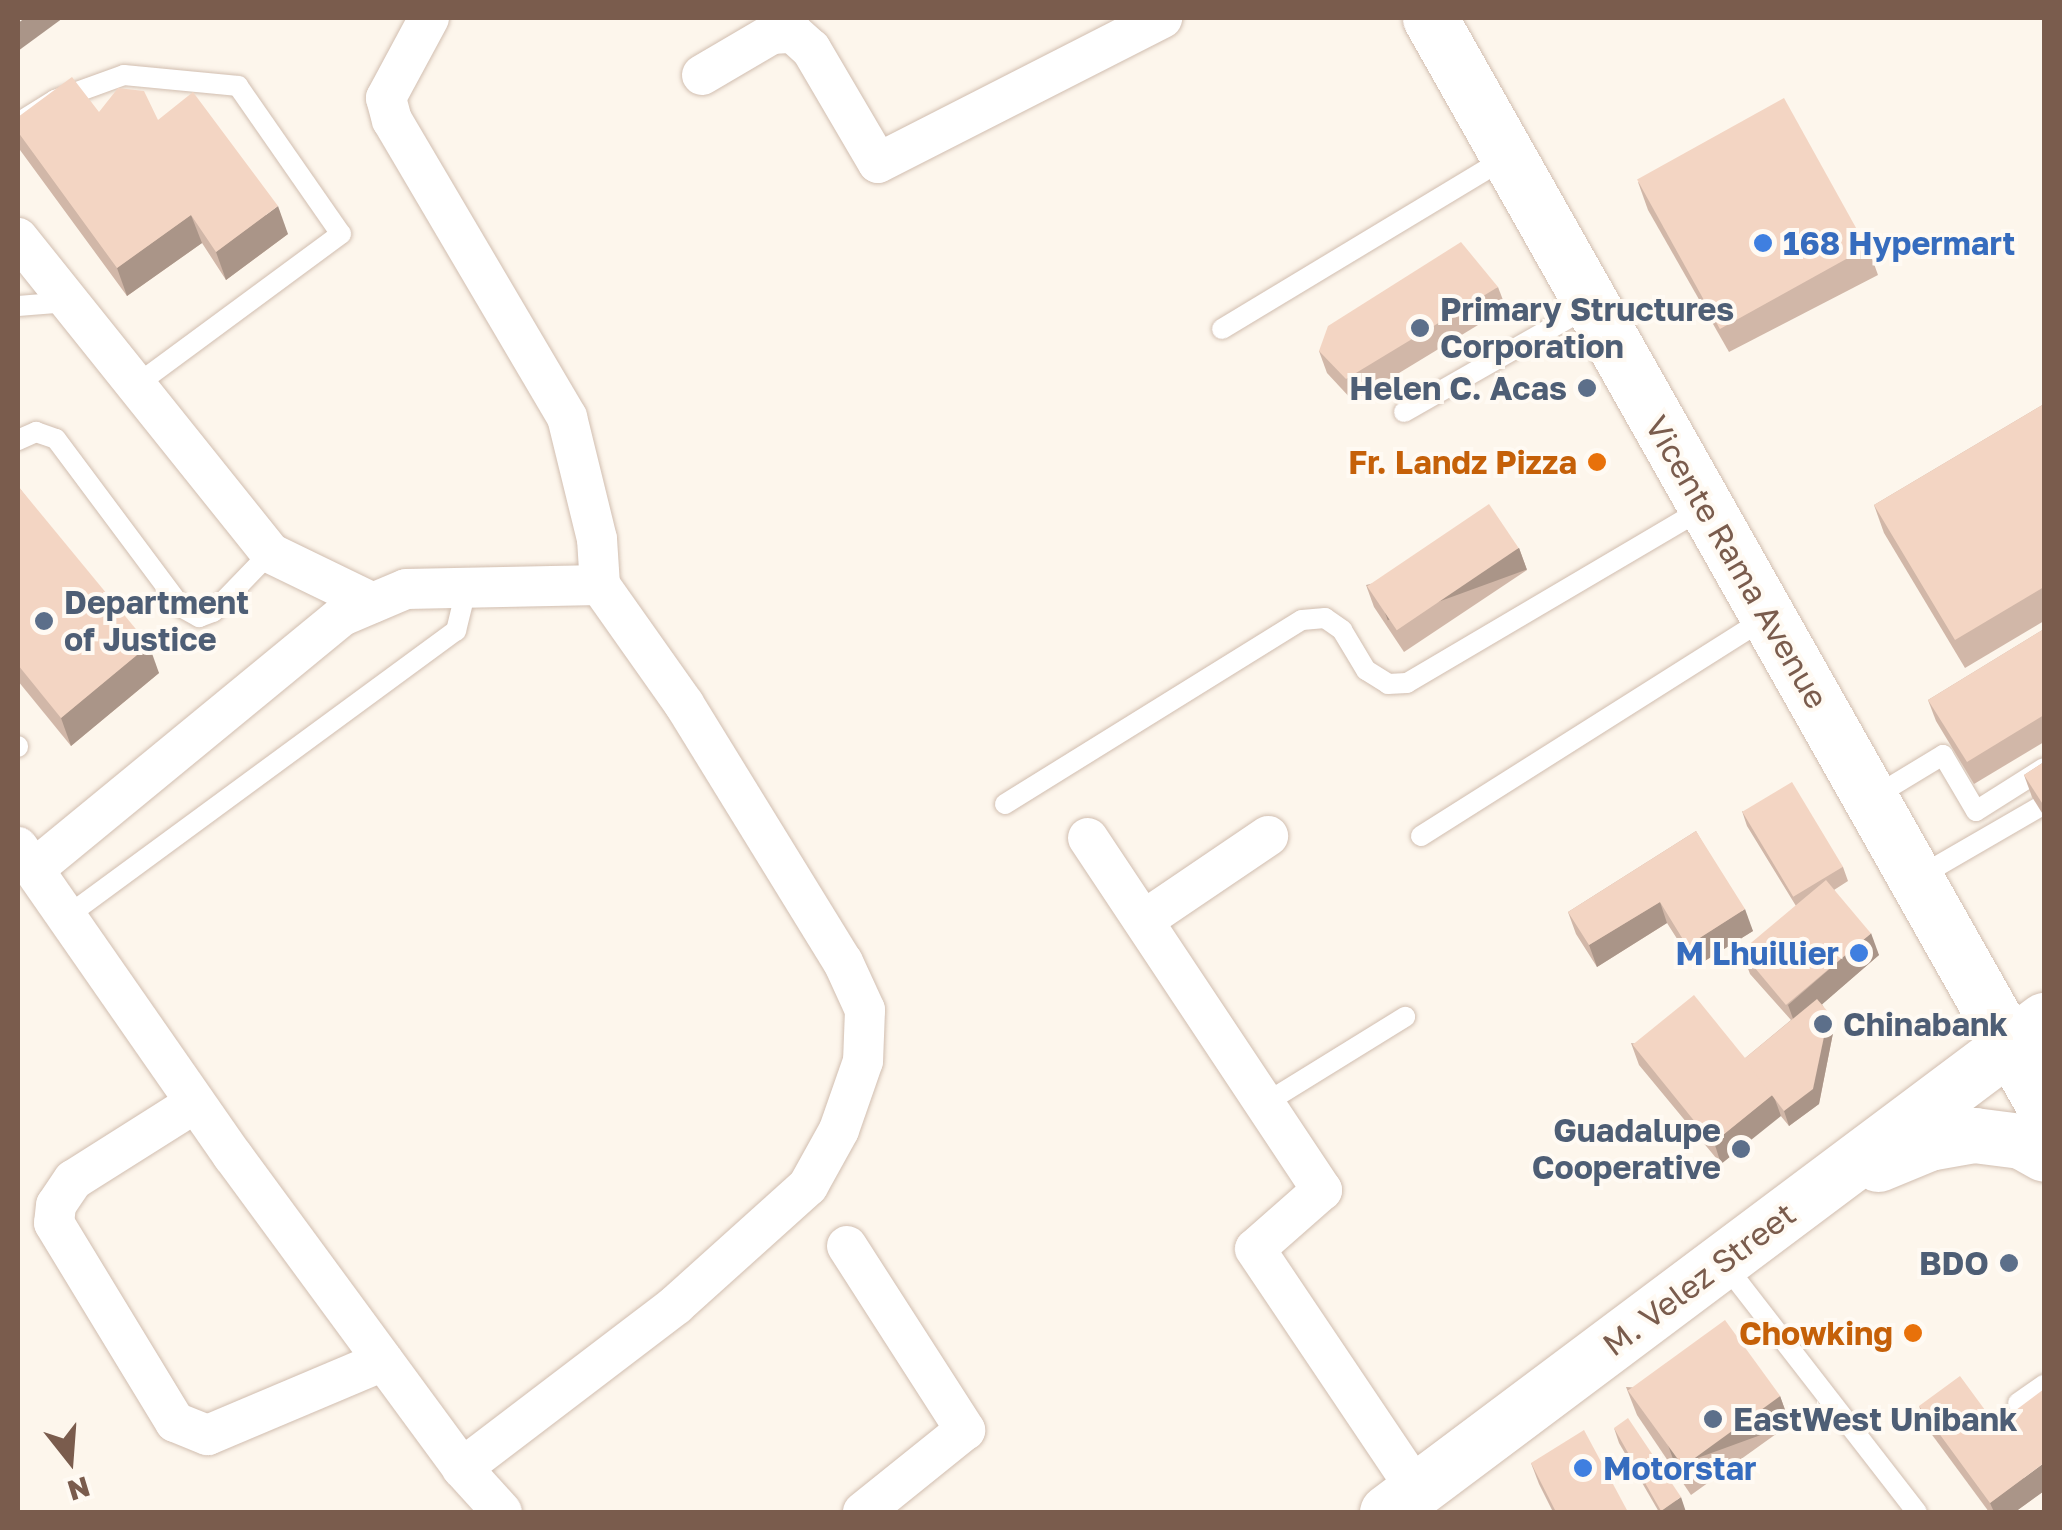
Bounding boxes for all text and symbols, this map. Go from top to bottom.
place label: 168 Hypermart [1783,224,2015,262]
marker: 168 Hypermart [1752,232,1774,254]
place label: Primary Structures Corporation [1440,291,1734,366]
marker: Primary Structures Corporation [1409,317,1431,339]
place label: Helen C. Acas [1349,369,1567,407]
marker: Helen C. Acas [1576,377,1598,399]
street label: Vicente Rama Avenue [1637,409,1837,715]
place label: Fr. Landz Pizza [1348,443,1577,481]
marker: Fr. Landz Pizza [1586,451,1608,473]
place label: Department of Justice [64,584,249,659]
marker: Department of Justice [33,610,55,632]
place label: M Lhuillier [1676,934,1839,972]
marker: M Lhuillier [1848,942,1870,964]
place label: Chinabank [1843,1005,2008,1043]
marker: Chinabank [1812,1013,1834,1035]
place label: Guadalupe Cooperative [1532,1112,1721,1187]
marker: Guadalupe Cooperative [1730,1138,1752,1160]
street label: M. Velez Street [1595,1194,1803,1364]
place label: BDO [1919,1244,1989,1282]
marker: BDO [1998,1252,2020,1274]
place label: Chowking [1739,1314,1893,1352]
marker: Chowking [1902,1322,1924,1344]
place label: EastWest Unibank [1733,1400,2018,1438]
marker: EastWest Unibank [1702,1408,1724,1430]
north arrow [20,1410,120,1510]
place label: Motorstar [1603,1449,1757,1487]
marker: Motorstar [1572,1457,1594,1479]
text: N [64,1470,94,1508]

